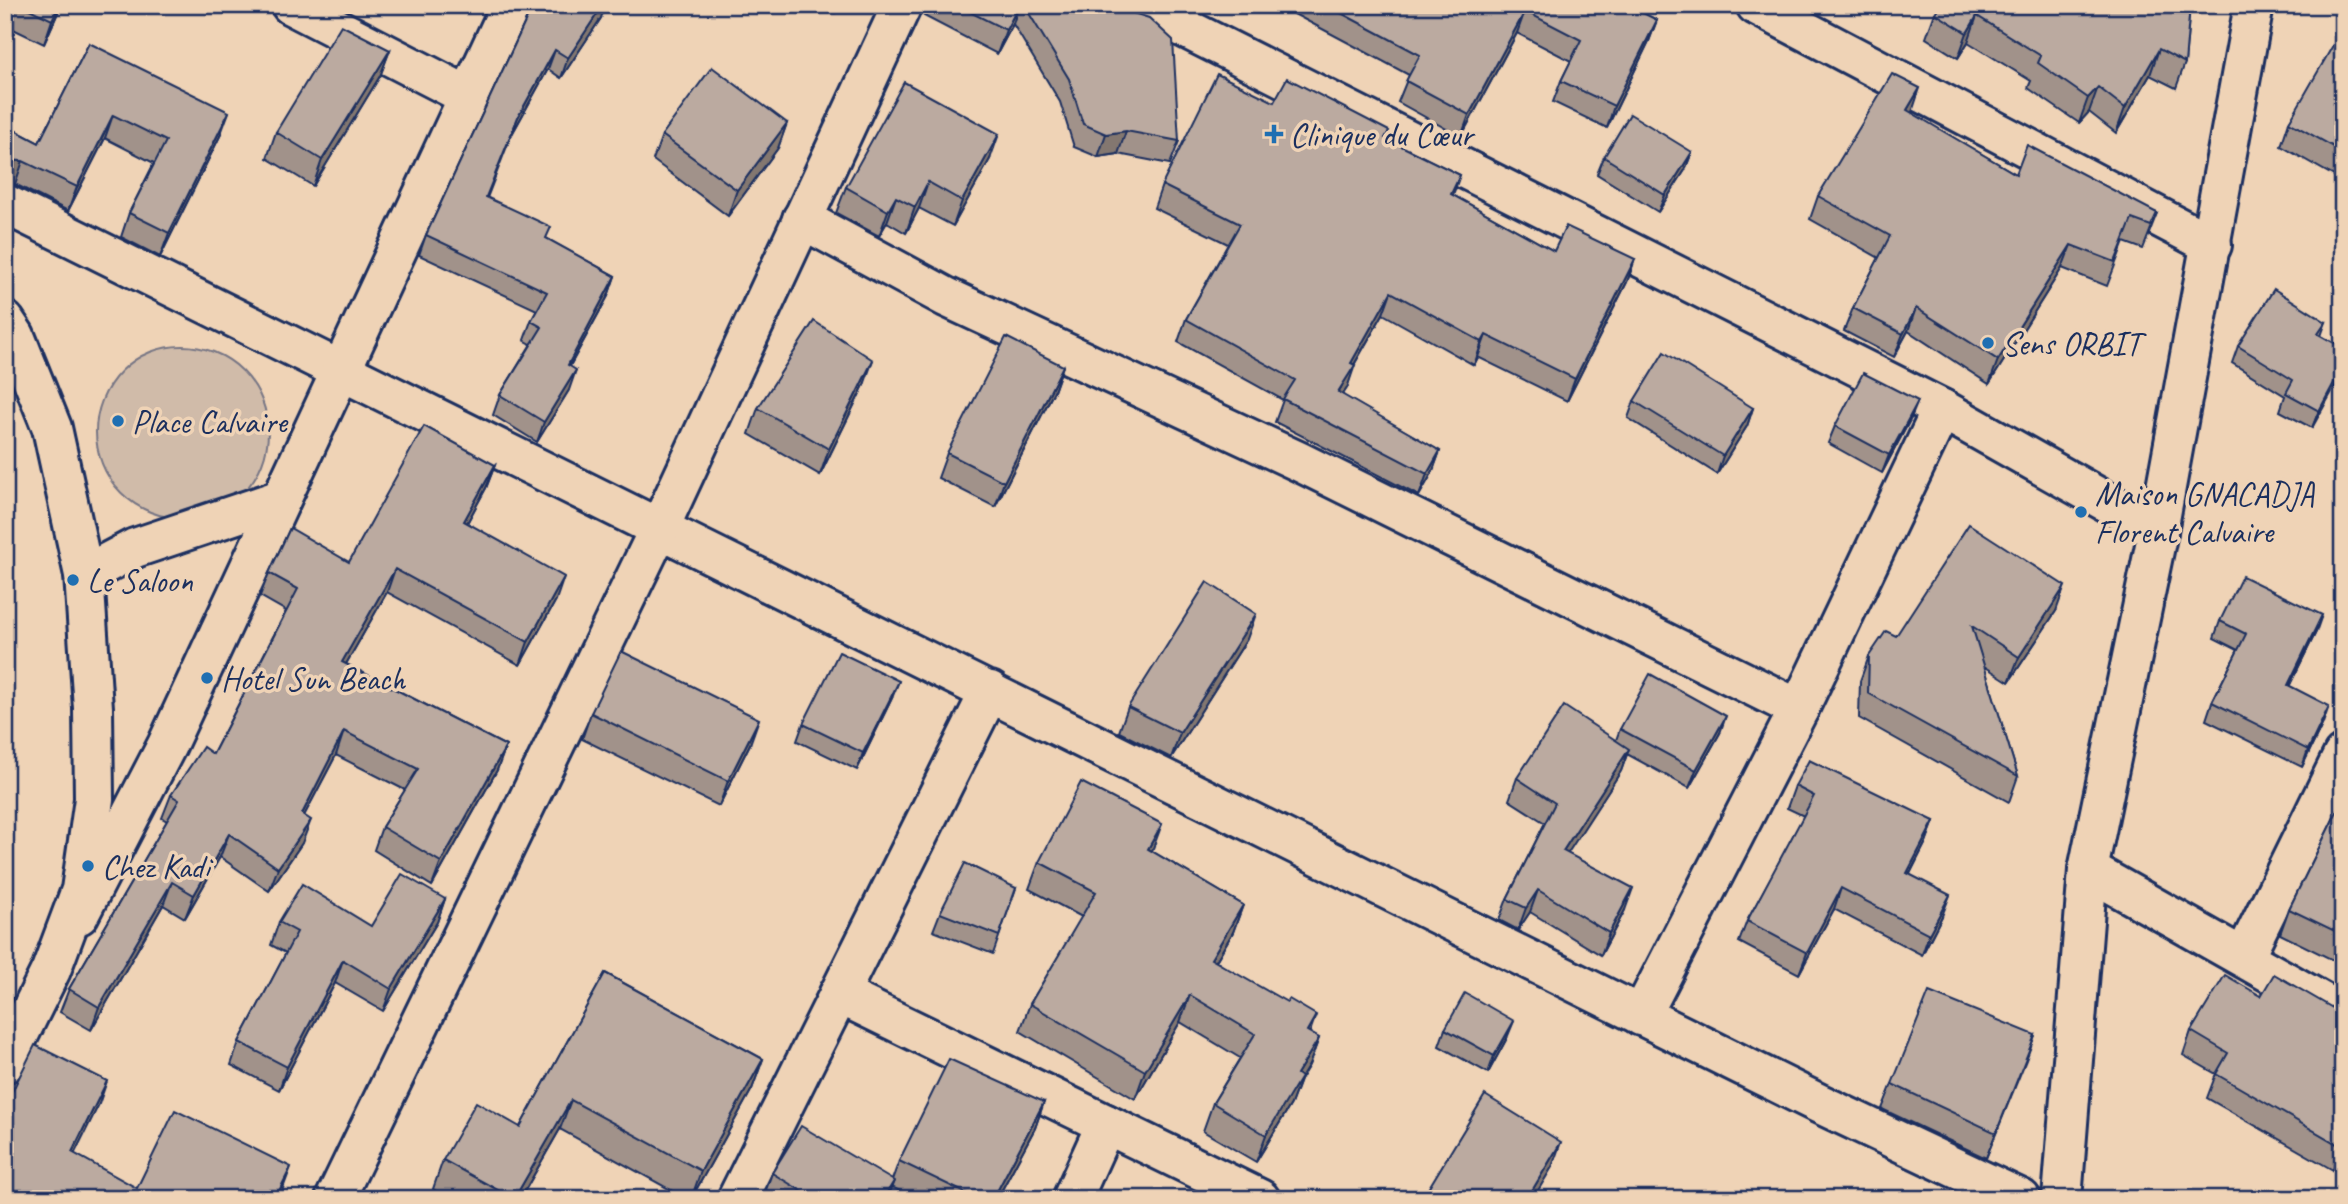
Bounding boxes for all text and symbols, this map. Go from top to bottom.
place label: Clinique du Cœur [1290,114,1476,156]
marker: Clinique du Cœur [1264,124,1284,144]
place label: Sens ORBIT [2002,323,2147,365]
marker: Sens ORBIT [1980,335,1996,351]
place label: Place Calvaire [132,401,289,443]
marker: Place Calvaire [110,413,126,429]
place label: Maison GNACADJA Florent Calvaire [2095,473,2316,553]
marker: Maison GNACADJA Florent Calvaire [2073,504,2089,520]
place label: Le Saloon [87,560,193,602]
marker: Le Saloon [65,572,81,588]
place label: Hotel Sun Beach [221,658,407,700]
marker: Hotel Sun Beach [199,670,215,686]
place label: Chez Kadi [102,846,214,888]
marker: Chez Kadi [80,858,96,874]

